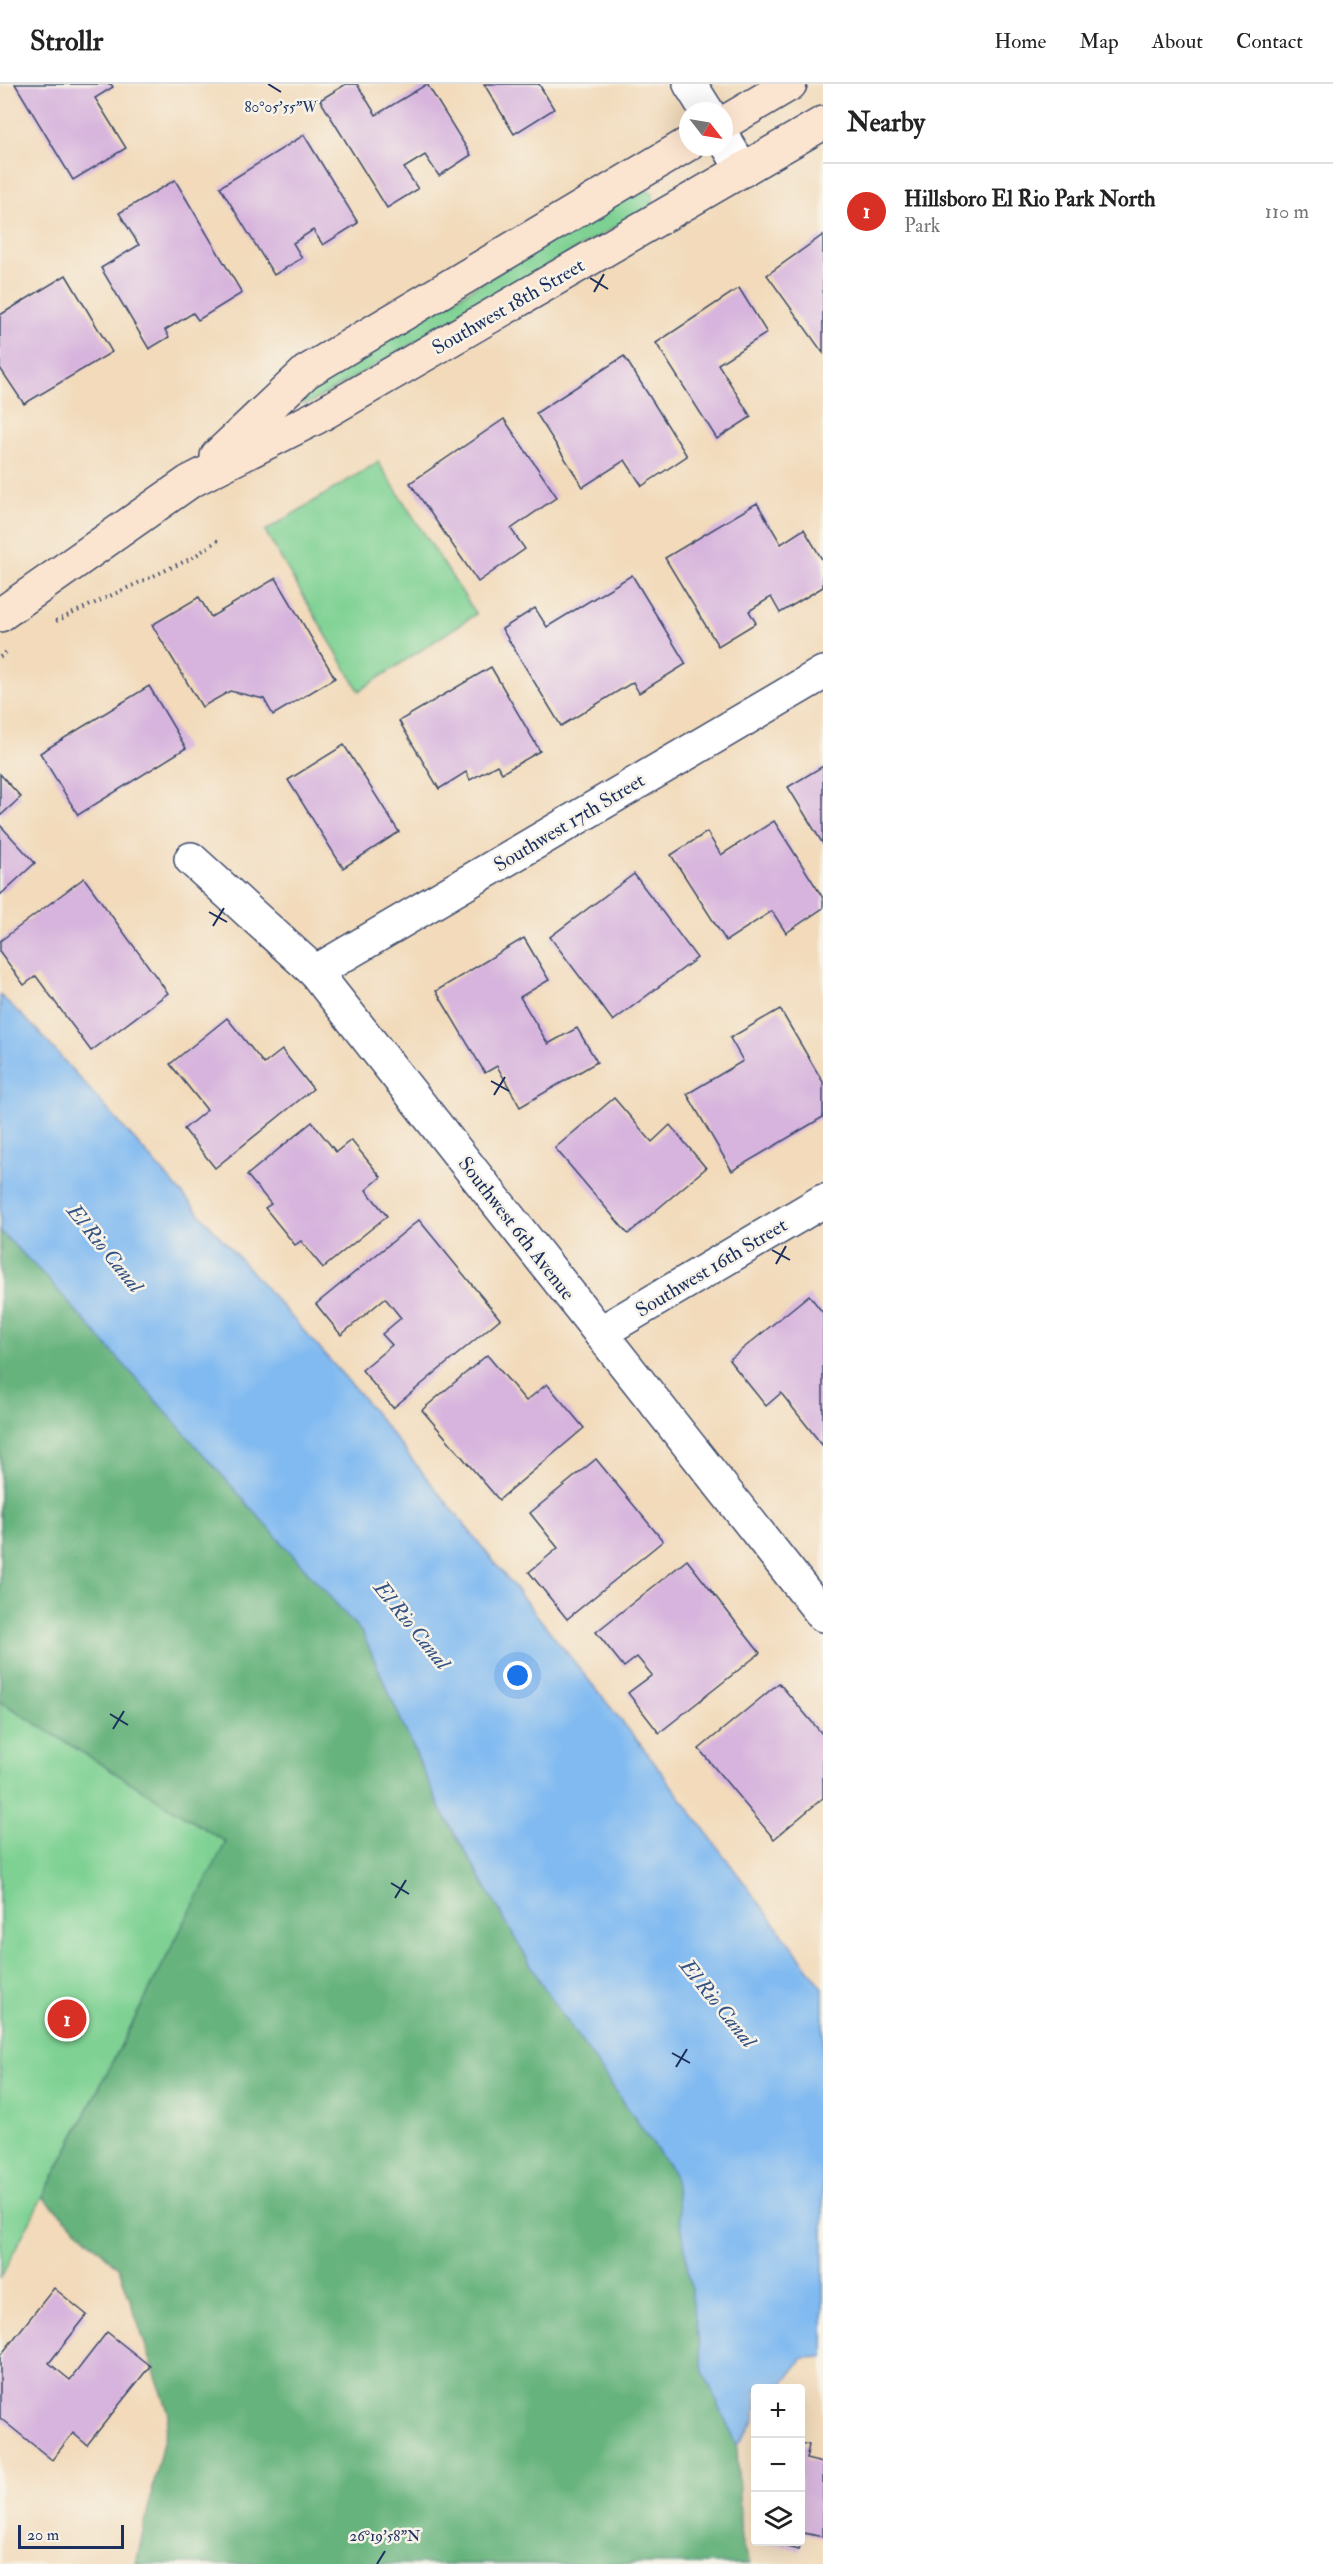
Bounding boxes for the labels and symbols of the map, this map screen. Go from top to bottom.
text: 80°05'55"W [244,98,318,117]
north arrow [679,102,733,156]
street label: Southwest 18th Street [428,252,589,360]
street label: Southwest 17th Street [489,767,650,877]
street label: Southwest 6th Avenue [453,1152,580,1305]
water label: El Rio Canal [59,1197,150,1300]
street label: Southwest 16th Street [631,1212,792,1323]
water label: El Rio Canal [366,1574,457,1677]
your location [503,1661,532,1690]
water label: El Rio Canal [672,1952,763,2055]
pin: 1 [48,1996,86,2042]
scale bar [18,2522,124,2550]
text: 26°19'58"N [350,2527,421,2546]

